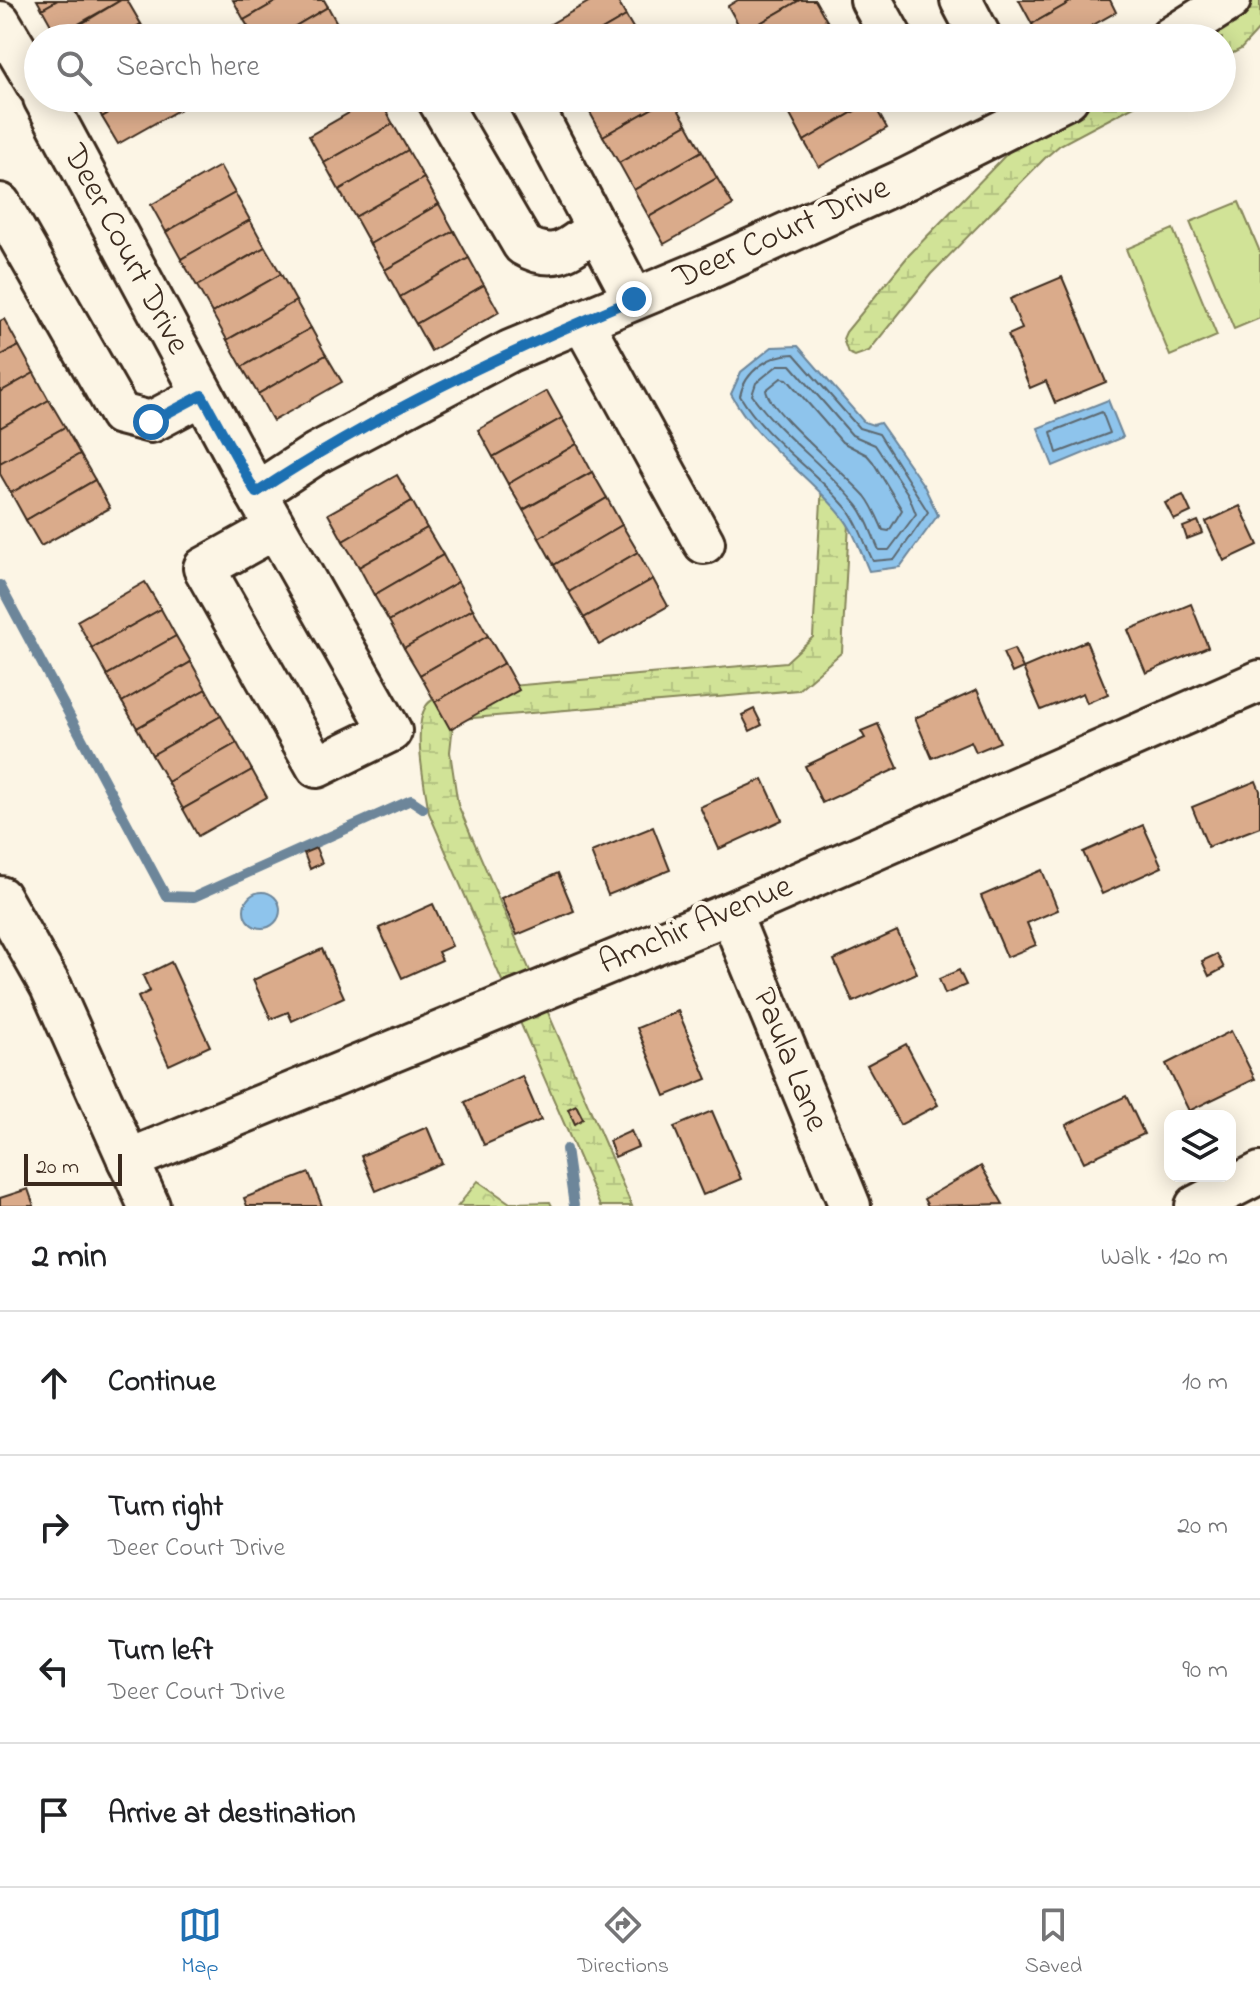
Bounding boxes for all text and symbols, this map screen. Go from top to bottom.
search box [24,24,1236,112]
icon: search [52,46,96,90]
text: Search here [116,46,260,90]
street label: Deer Court Drive [48,135,202,365]
street label: Deer Court Drive [665,164,899,304]
route end [616,281,652,317]
route start [133,404,169,440]
street label: Amchir Avenue [592,863,801,989]
street label: Paula Lane [738,981,841,1140]
map controls [1164,1110,1236,1182]
button: layers [1164,1110,1236,1182]
scale bar [24,1150,122,1186]
text: 20 m [36,1152,79,1184]
text: 2 min [32,1233,107,1283]
text: Walk · 120 m [1100,1239,1228,1277]
icon: ahead [32,1361,76,1405]
text: Continue [108,1361,216,1405]
text: 10 m [1182,1364,1228,1402]
text: Turn right [108,1486,223,1530]
icon: right [32,1505,76,1549]
text: 20 m [1177,1508,1228,1546]
text: Deer Court Drive [108,1530,285,1568]
text: Turn left [108,1630,213,1674]
icon: left [32,1649,76,1693]
text: 90 m [1182,1652,1228,1690]
text: Deer Court Drive [108,1674,285,1712]
icon: arrive [32,1793,76,1837]
text: Arrive at destination [108,1793,356,1837]
tab: Map [178,1903,222,1983]
tab: Directions [578,1903,669,1983]
tab: Saved [1025,1903,1082,1983]

